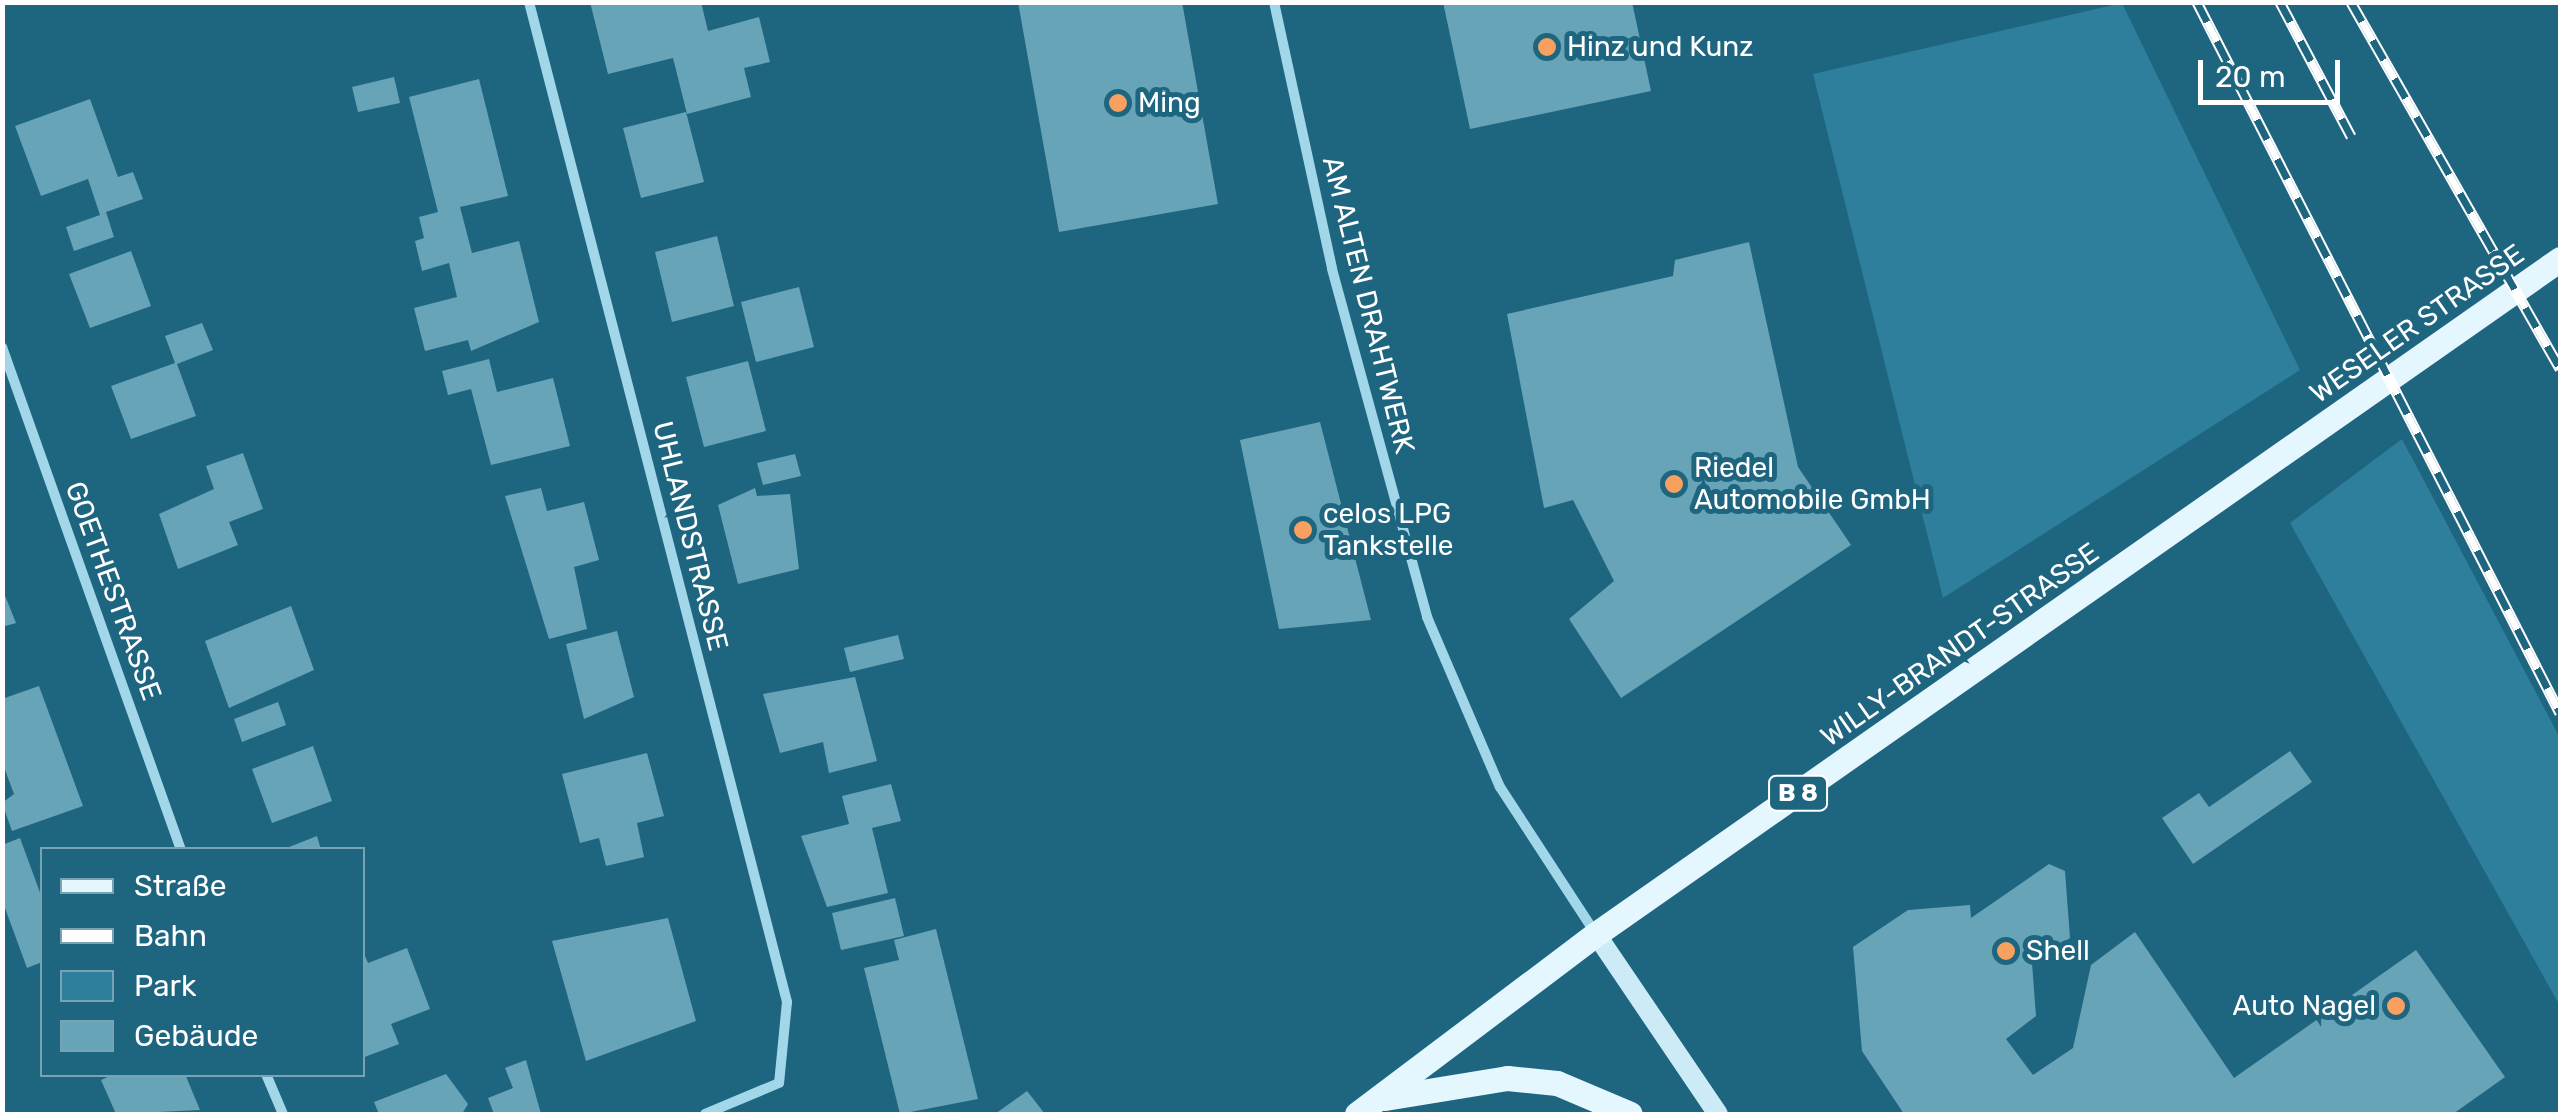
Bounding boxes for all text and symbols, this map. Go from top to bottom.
place label: Hinz und Kunz [1567,30,1753,64]
marker: Hinz und Kunz [1536,36,1558,58]
scale bar [2203,40,2346,102]
text: 20 m [2215,59,2286,95]
place label: Ming [1138,86,1201,120]
marker: Ming [1107,92,1129,114]
street label: AM ALTEN DRAHTWERK [1315,153,1421,457]
street label: WESELER STRASSE [2303,237,2531,411]
street label: UHLANDSTRASSE [645,418,735,654]
place label: Riedel Automobile GmbH [1694,451,1931,517]
marker: Riedel Automobile GmbH [1663,473,1685,495]
street label: GOETHESTRASSE [58,477,168,705]
place label: celos LPG Tankstelle [1323,497,1453,563]
marker: celos LPG Tankstelle [1292,519,1314,541]
street label: WILLY-BRANDT-STRASSE [1814,536,2106,754]
road number: B 8 [1768,773,1828,813]
legend [40,847,365,1077]
text: Straße [134,868,227,904]
text: Bahn [134,918,207,954]
place label: Shell [2026,934,2090,968]
marker: Shell [1995,940,2017,962]
text: Park [134,968,196,1004]
place label: Auto Nagel [2233,989,2376,1023]
marker: Auto Nagel [2385,995,2407,1017]
text: Gebäude [134,1018,258,1054]

